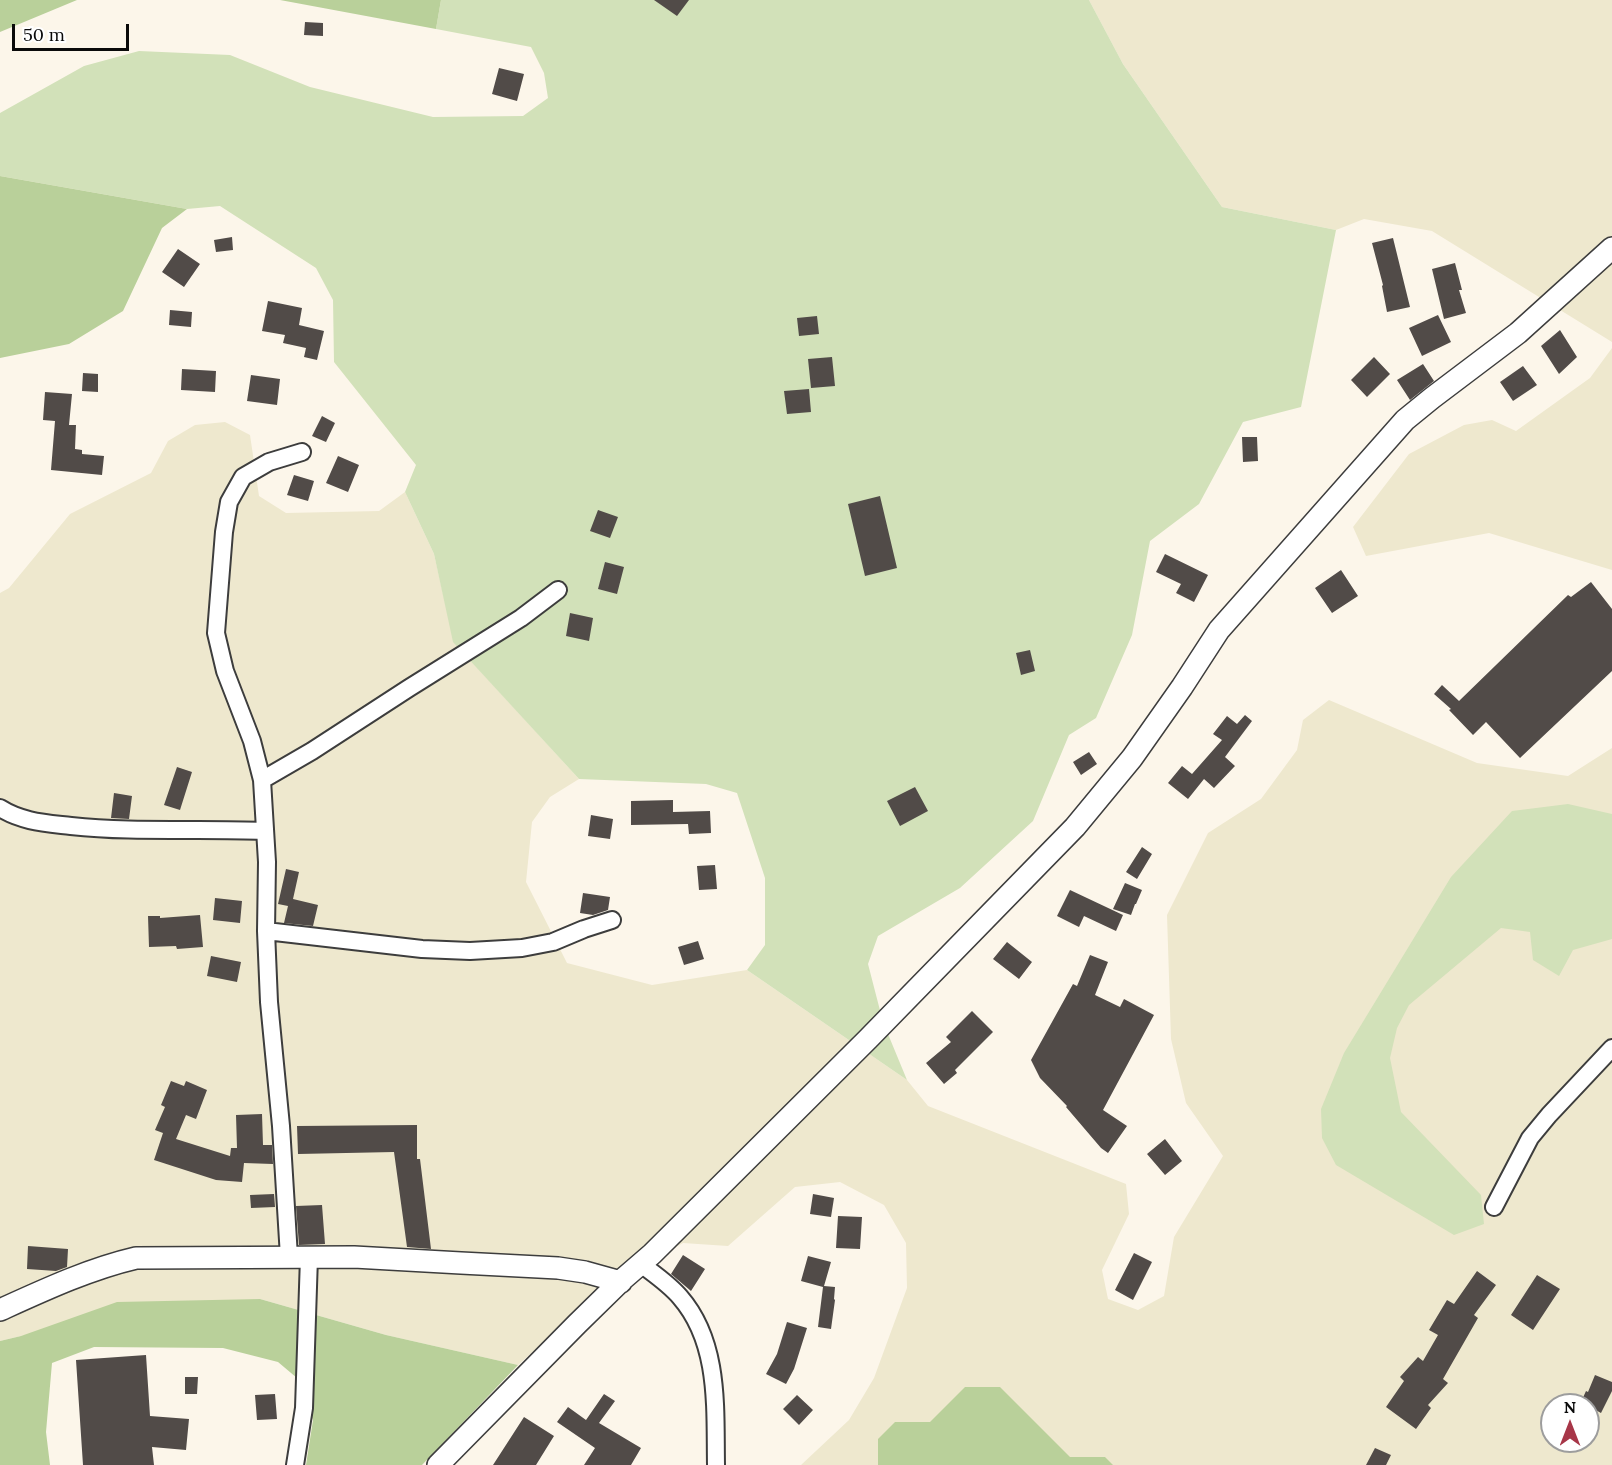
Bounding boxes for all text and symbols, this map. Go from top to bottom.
scale bar [15,12,132,50]
text: 50 m [23,23,65,46]
north arrow [1540,1393,1600,1453]
text: N [1564,1397,1576,1417]

